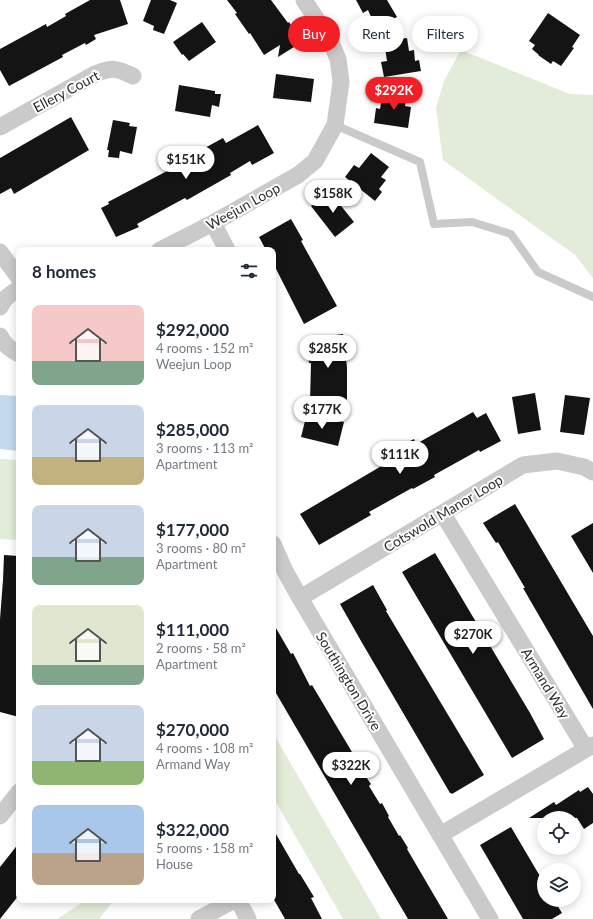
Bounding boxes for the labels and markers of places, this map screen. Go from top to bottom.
pin: $292K [366,77,422,111]
pin: $151K [158,146,214,180]
pin: $158K [305,180,361,214]
pin: $285K [300,335,356,369]
pin: $177K [294,396,350,430]
pin: $111K [372,441,428,475]
pin: $270K [445,621,501,655]
pin: $322K [323,752,379,786]

